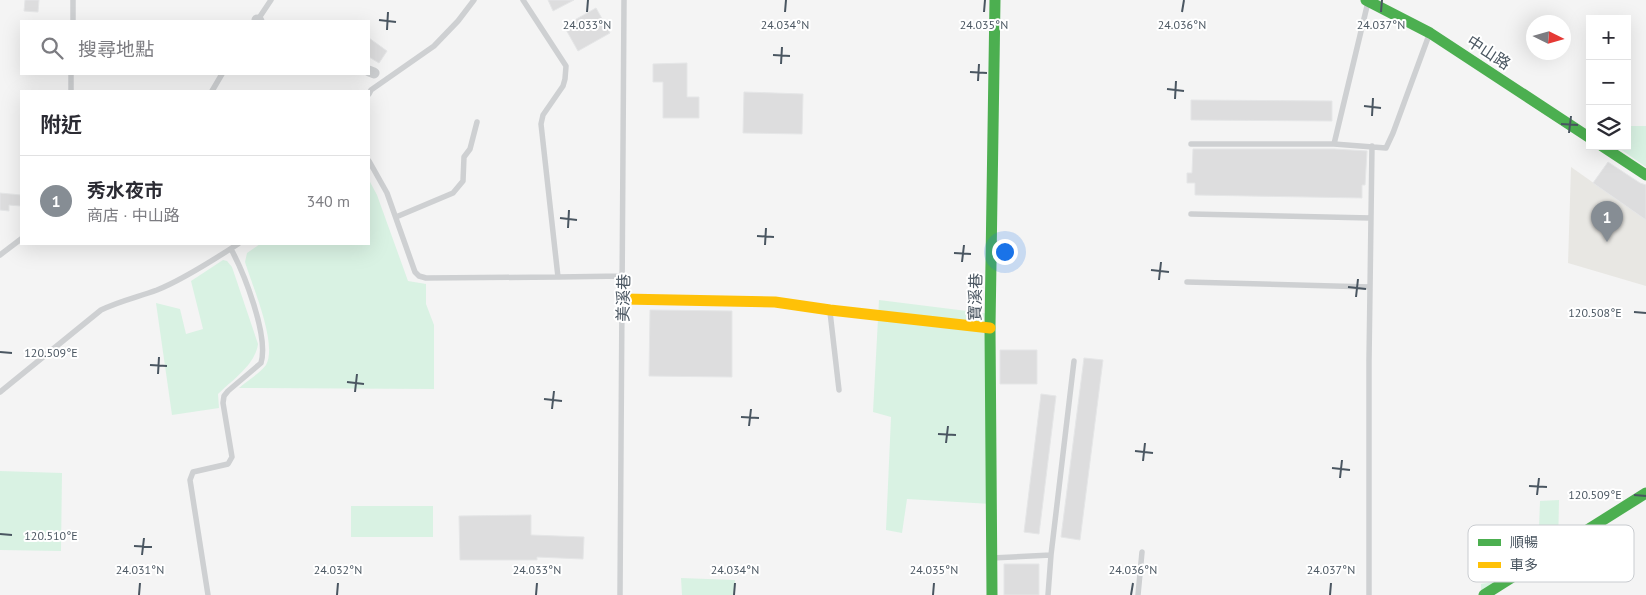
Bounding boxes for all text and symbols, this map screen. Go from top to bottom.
north arrow [1526,15,1571,60]
map controls [1586,15,1631,150]
button: + [1586,15,1631,60]
text: 24.033°N [563,17,611,32]
text: 24.034°N [761,17,809,32]
text: 24.035°N [960,17,1008,32]
text: 24.036°N [1158,17,1206,32]
text: 24.037°N [1357,17,1405,32]
search box [20,20,370,75]
street label: 中山路 [1463,31,1515,73]
icon: search [38,34,66,62]
text: 搜尋地點 [78,37,154,61]
button: − [1586,60,1631,105]
button: layers [1586,105,1631,150]
text: 附近 [40,111,82,138]
text: 秀水夜市 [87,178,163,202]
text: 1 [51,191,61,211]
text: 340 m [307,191,350,211]
pin: 1 [1591,201,1623,242]
text: 商店 · 中山路 [87,205,180,225]
your location [992,239,1018,265]
street label: 寶溪巷 [965,273,985,321]
street label: 美溪巷 [613,274,633,322]
text: 120.508°E [1568,305,1622,320]
text: 120.509°E [24,345,78,360]
text: 120.509°E [1568,487,1622,502]
legend [1468,525,1634,582]
text: 120.510°E [24,528,78,543]
text: 順暢 [1510,533,1538,551]
text: 車多 [1510,556,1538,574]
text: 24.031°N [116,562,164,577]
text: 24.032°N [314,562,362,577]
text: 24.033°N [513,562,561,577]
text: 24.034°N [711,562,759,577]
text: 24.035°N [910,562,958,577]
text: 24.036°N [1109,562,1157,577]
text: 24.037°N [1307,562,1355,577]

